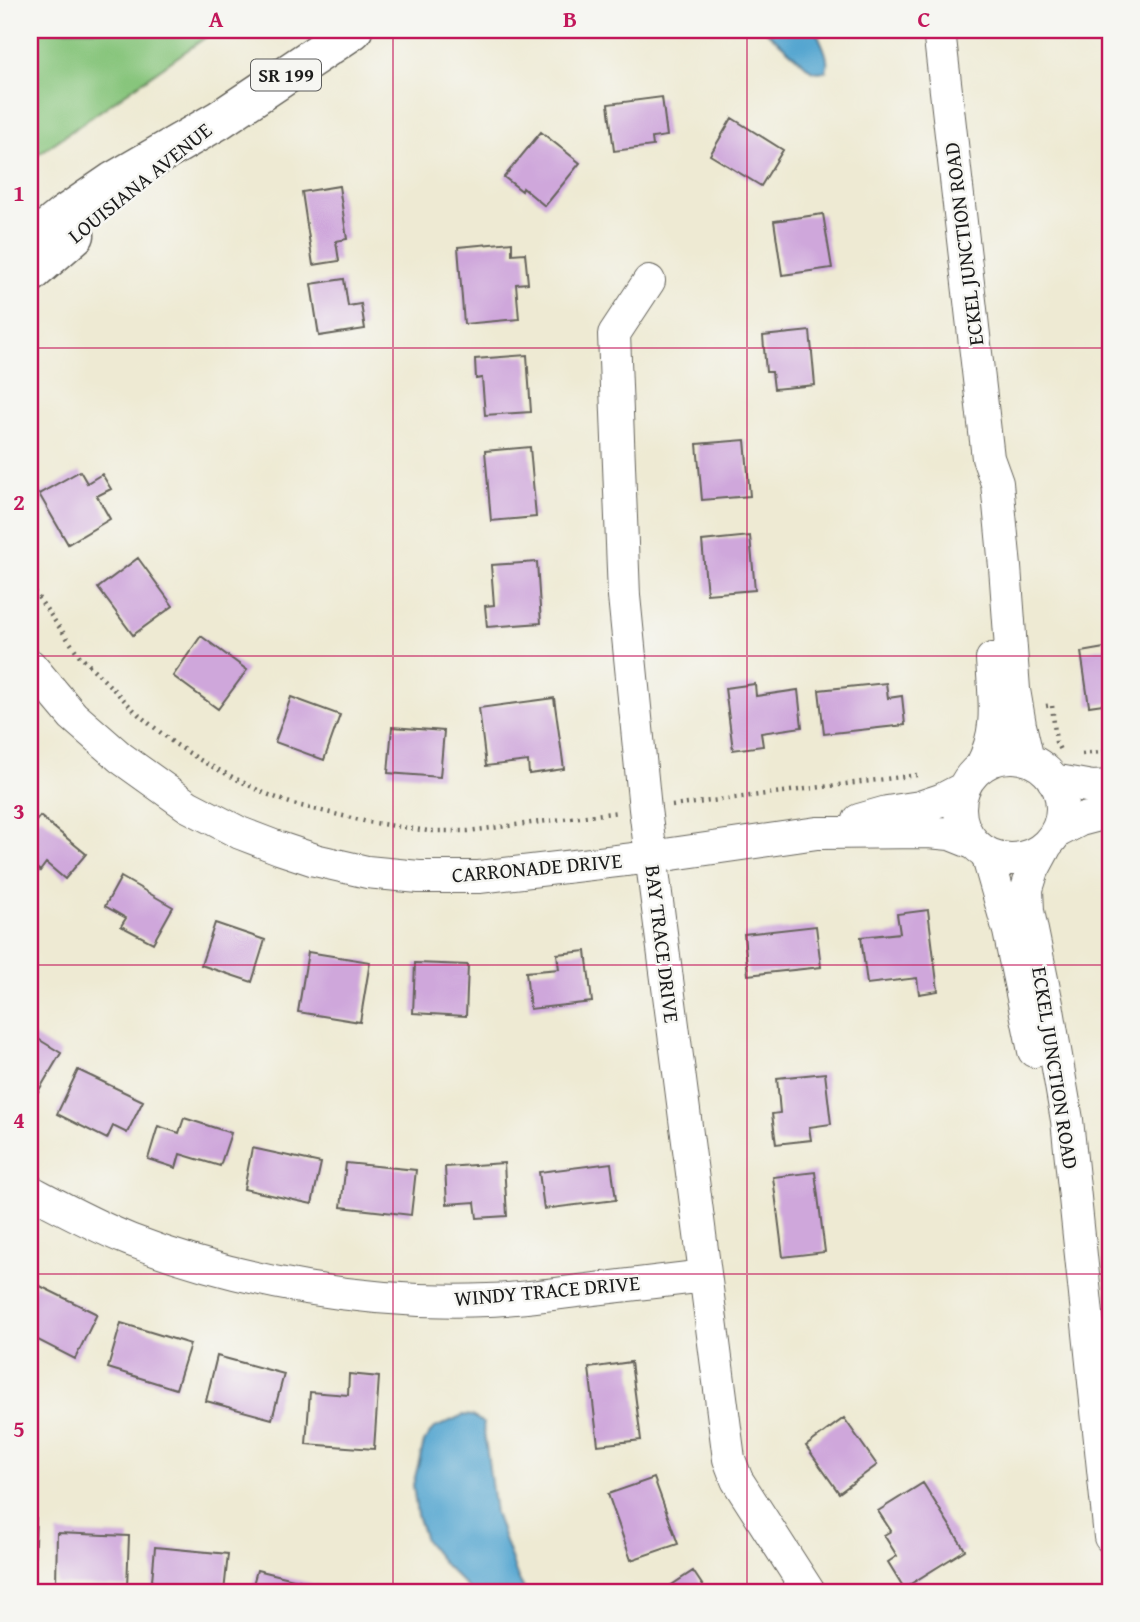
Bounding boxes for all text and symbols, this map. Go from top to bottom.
text: A [209,2,224,35]
text: B [563,2,577,35]
text: C [917,2,931,35]
road number: SR 199 [251,60,321,90]
street label: LOUISIANA AVENUE [61,114,219,251]
street label: ECKEL JUNCTION ROAD [936,141,991,347]
text: 1 [13,176,25,209]
text: 2 [13,485,25,518]
text: 3 [13,794,25,827]
street label: CARRONADE DRIVE [451,845,624,890]
street label: BAY TRACE DRIVE [637,863,688,1025]
street label: ECKEL JUNCTION ROAD [1024,964,1087,1171]
text: 4 [13,1103,25,1136]
street label: WINDY TRACE DRIVE [453,1267,641,1314]
text: 5 [13,1412,25,1445]

